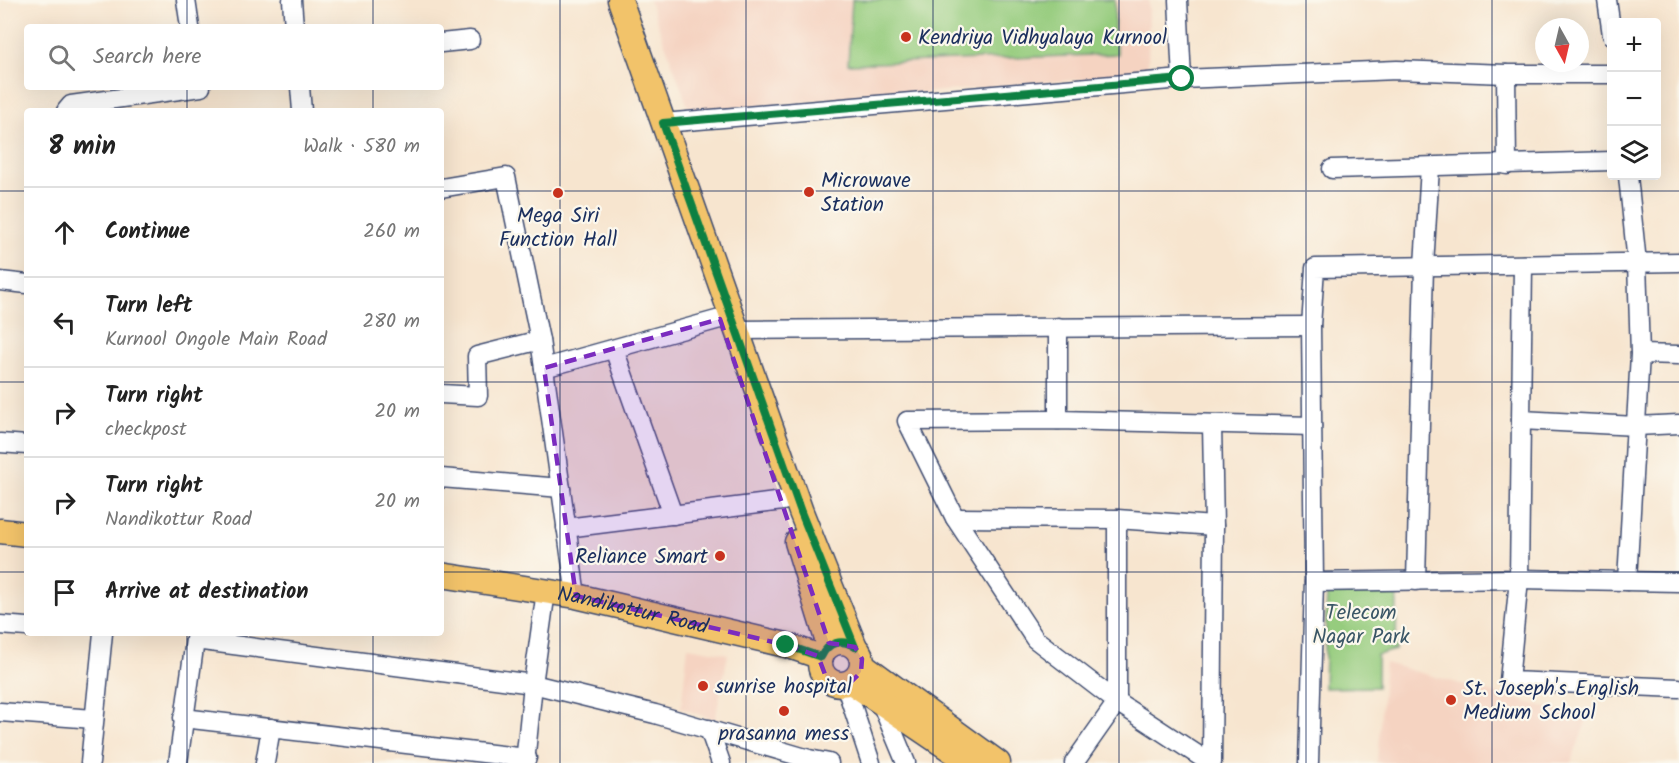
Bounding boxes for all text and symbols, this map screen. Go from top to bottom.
north arrow [1535,18,1589,72]
map controls [1607,18,1661,180]
button: + [1607,18,1661,72]
place label: Kendriya Vidhyalaya Kurnool [918,22,1167,55]
search box [24,24,444,90]
marker: Kendriya Vidhyalaya Kurnool [899,30,913,44]
text: Search here [93,40,201,75]
icon: search [45,41,78,74]
route start [1168,65,1194,91]
button: − [1607,72,1661,126]
text: 8 min [48,126,116,168]
button: layers [1607,126,1661,180]
text: Walk · 580 m [303,131,420,163]
place label: Microwave Station [821,165,911,222]
marker: Microwave Station [802,185,816,199]
marker: Mega Siri Function Hall [551,186,565,200]
place label: Mega Siri Function Hall [499,200,617,257]
text: Continue [105,215,190,250]
icon: ahead [48,216,81,249]
text: 260 m [363,216,420,248]
text: Turn left [105,289,192,324]
icon: left [48,306,81,339]
text: 280 m [362,306,420,338]
text: Kurnool Ongole Main Road [105,324,327,356]
text: Turn right [105,379,203,414]
icon: right [48,396,81,429]
text: 20 m [374,396,420,428]
text: checkpost [105,414,187,446]
text: Turn right [105,469,203,504]
icon: right [48,486,81,519]
text: 20 m [374,486,420,518]
text: Nandikottur Road [105,504,252,536]
place label: Reliance Smart [575,541,709,574]
marker: Reliance Smart [713,549,727,563]
text: Arrive at destination [105,575,308,610]
icon: arrive [48,576,81,609]
street label: Nandikottur Road [555,578,712,644]
park label: Telecom Nagar Park [1312,597,1410,654]
route end [772,631,798,657]
place label: sunrise hospital [715,671,852,704]
place label: St. Joseph's English Medium School [1463,673,1639,730]
marker: sunrise hospital [696,679,710,693]
marker: St. Joseph's English Medium School [1444,693,1458,707]
marker: prasanna mess [777,704,791,718]
place label: prasanna mess [718,718,849,751]

